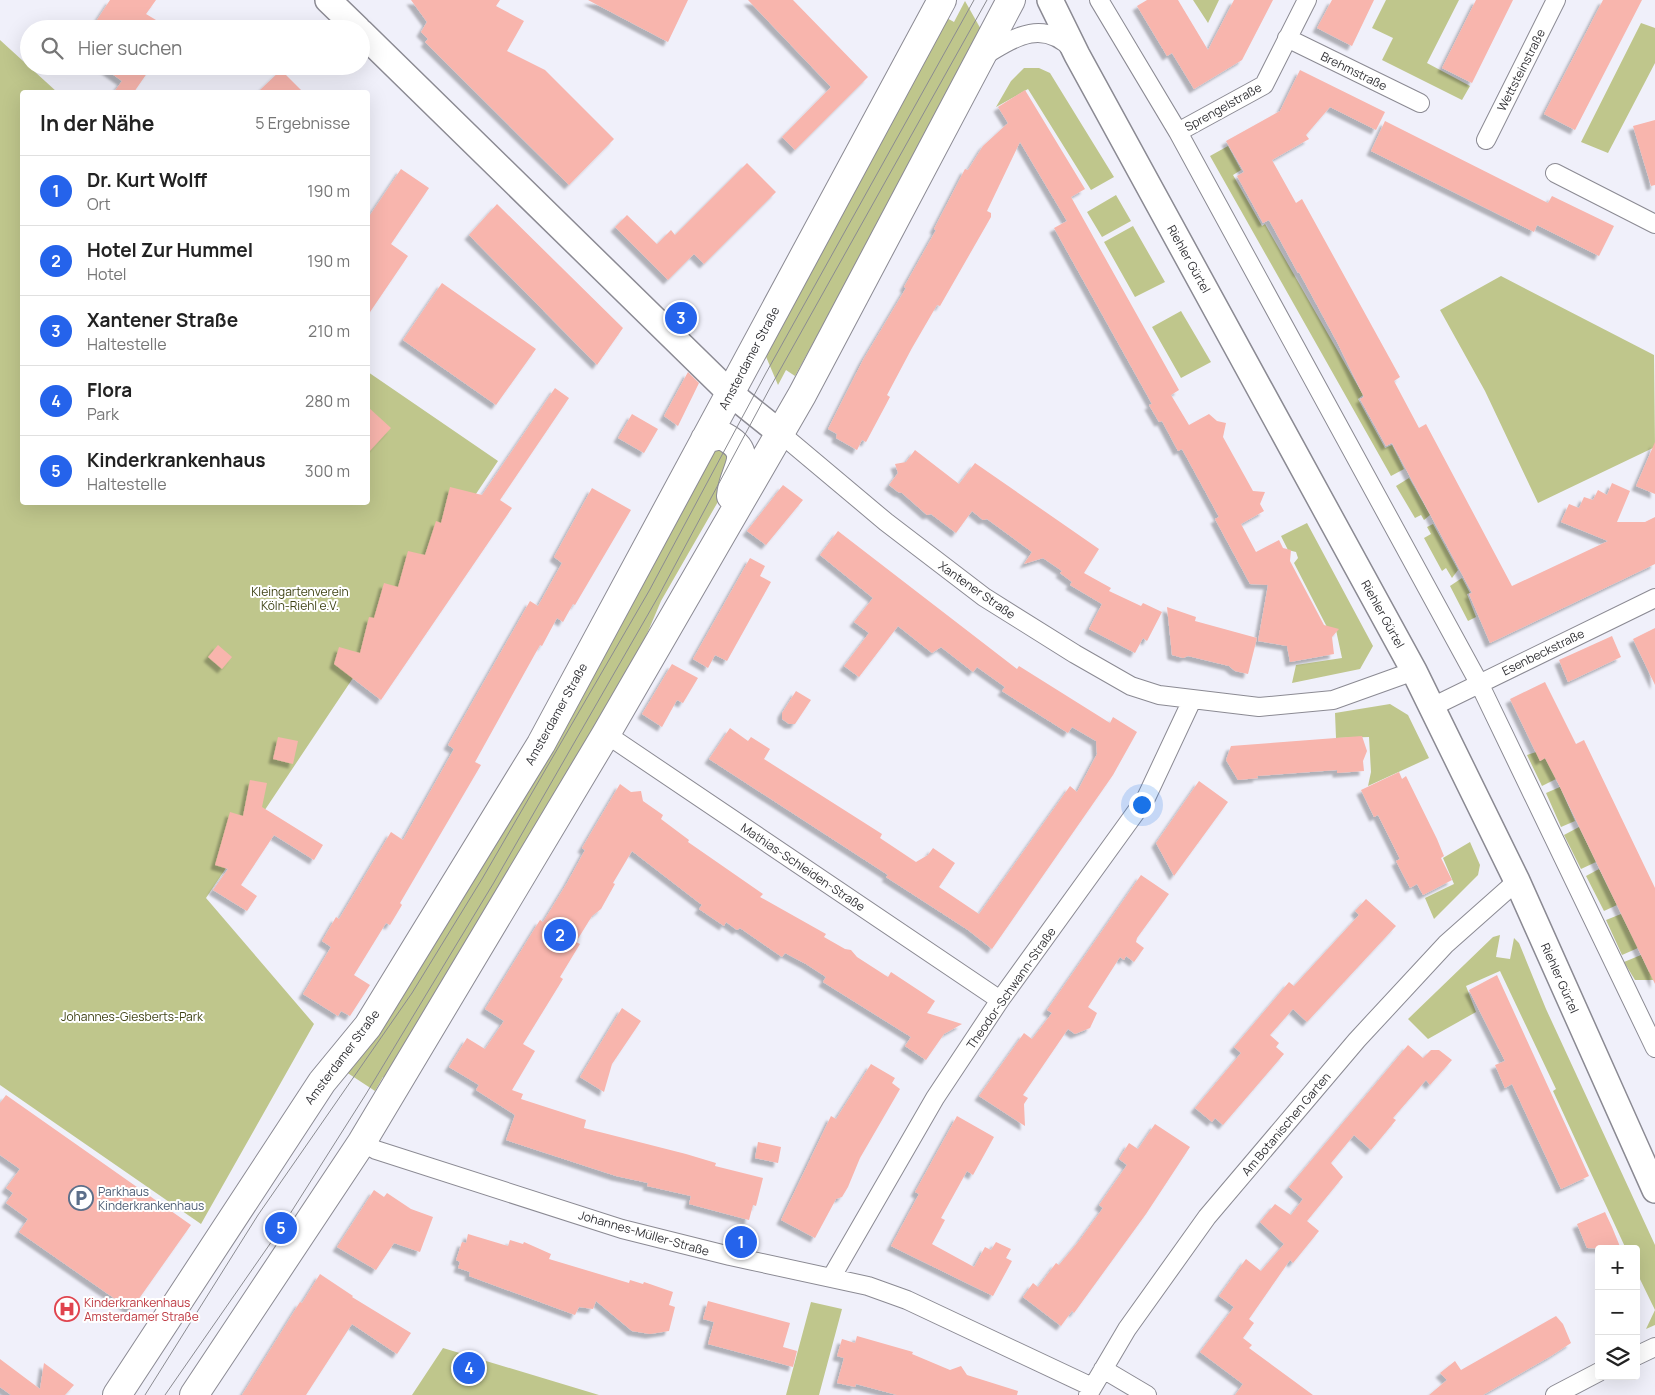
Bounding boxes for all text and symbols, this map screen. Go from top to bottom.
search box [20,20,370,75]
street label: Wettsteinstraße [1493,26,1549,114]
icon: search [38,34,66,62]
text: Hier suchen [78,35,182,61]
street label: Brehmstraße [1318,48,1390,94]
street label: Sprengelstraße [1181,79,1265,135]
text: In der Nähe [40,109,154,137]
text: 5 Ergebnisse [255,112,350,134]
text: Dr. Kurt Wolff [87,167,207,193]
text: 1 [52,180,60,202]
text: 190 m [307,180,350,202]
text: Ort [87,193,111,215]
street label: Riehler Gürtel [1163,222,1215,296]
text: Hotel Zur Hummel [87,237,253,263]
text: 2 [51,250,61,272]
text: 190 m [307,250,350,272]
text: Hotel [87,263,127,285]
pin: 3 [665,299,697,337]
street label: Amsterdamer Straße [715,303,783,413]
text: Xantener Straße [87,307,238,333]
text: 3 [51,320,61,342]
text: 210 m [308,320,350,342]
text: Haltestelle [87,333,167,355]
text: Flora [87,377,132,403]
text: 4 [51,390,61,412]
text: 280 m [305,390,350,412]
text: Park [87,403,119,425]
text: Kinderkrankenhaus [87,447,266,473]
text: 5 [51,460,61,482]
text: 300 m [305,460,350,482]
text: Haltestelle [87,473,167,495]
street label: Xantener Straße [935,557,1019,623]
street label: Riehler Gürtel [1357,577,1409,651]
park label: Kleingartenverein Köln-Riehl e.V. [251,583,349,614]
street label: Esenbeckstraße [1499,625,1587,679]
street label: Amsterdamer Straße [521,660,591,768]
your location [1129,792,1155,818]
street label: Mathias-Schleiden-Straße [738,819,868,915]
pin: 2 [544,916,576,954]
street label: Theodor-Schwann-Straße [962,924,1060,1052]
street label: Riehler Gürtel [1537,940,1583,1016]
street label: Amsterdamer Straße [301,1006,383,1108]
park label: Johannes-Giesberts-Park [61,1008,204,1025]
street label: Am Botanischen Garten [1238,1069,1334,1179]
place label: Parkhaus Kinderkrankenhaus [98,1183,204,1214]
parking icon: Parkhaus Kinderkrankenhaus [68,1185,94,1211]
street label: Johannes-Müller-Straße [577,1206,711,1260]
pin: 5 [265,1209,297,1247]
pin: 1 [725,1223,757,1261]
map controls [1595,1245,1640,1380]
button: + [1595,1245,1640,1290]
button: − [1595,1290,1640,1335]
place label: Kinderkrankenhaus Amsterdamer Straße [84,1294,199,1325]
hospital icon: Kinderkrankenhaus Amsterdamer Straße [54,1296,80,1322]
button: layers [1595,1335,1640,1380]
pin: 4 [453,1349,485,1387]

